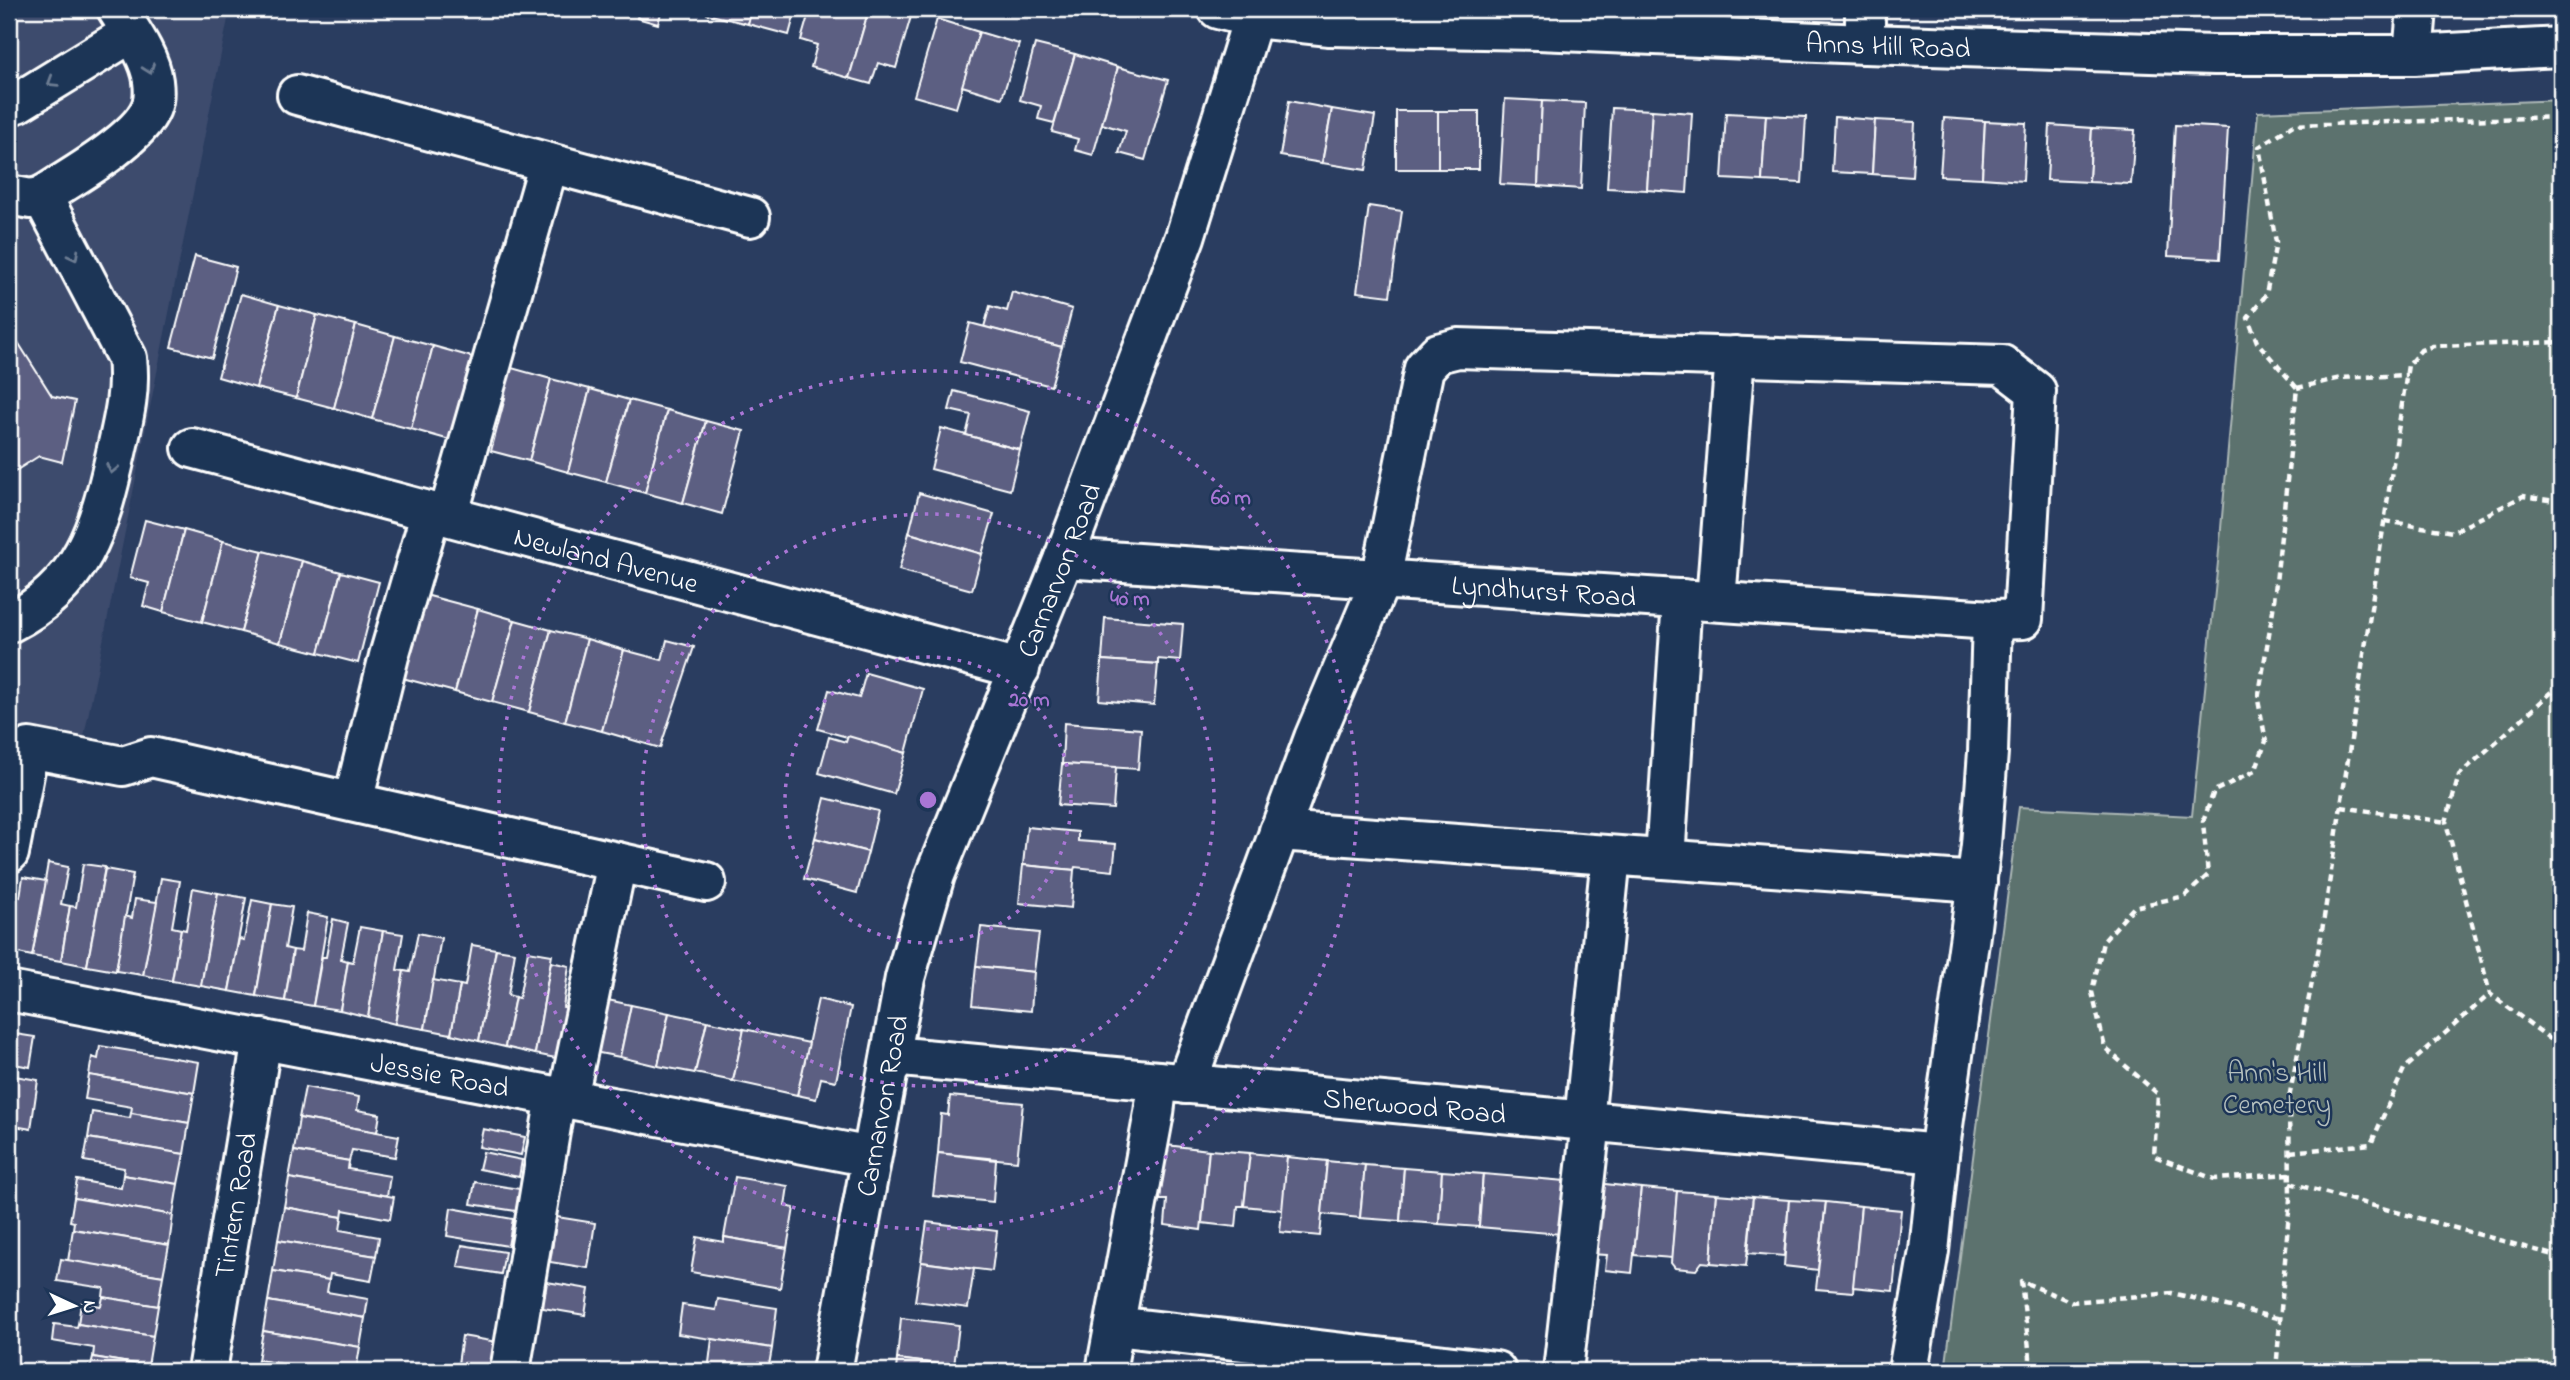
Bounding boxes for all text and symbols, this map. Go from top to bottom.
street label: Anns Hill Road [1805,24,1971,71]
one-way arrow [141,62,155,74]
one-way arrow [47,73,60,86]
one-way arrow [66,249,79,261]
one-way arrow [106,463,121,475]
street label: Carnarvon Road [1009,478,1114,664]
text: 60 m [1211,484,1251,514]
street label: Newland Avenue [509,518,703,606]
street label: Lyndhurst Road [1450,567,1638,620]
text: 40 m [1110,585,1150,615]
text: 20 m [1007,686,1050,716]
centre of rings [916,788,940,812]
street label: Carnarvon Road [848,1012,922,1200]
street label: Jessie Road [367,1044,512,1111]
park label: Ann's Hill Cemetery [2223,1054,2331,1127]
street label: Sherwood Road [1321,1079,1508,1137]
street label: Tintern Road [206,1130,270,1282]
north arrow [38,1272,108,1342]
text: N [75,1300,102,1315]

